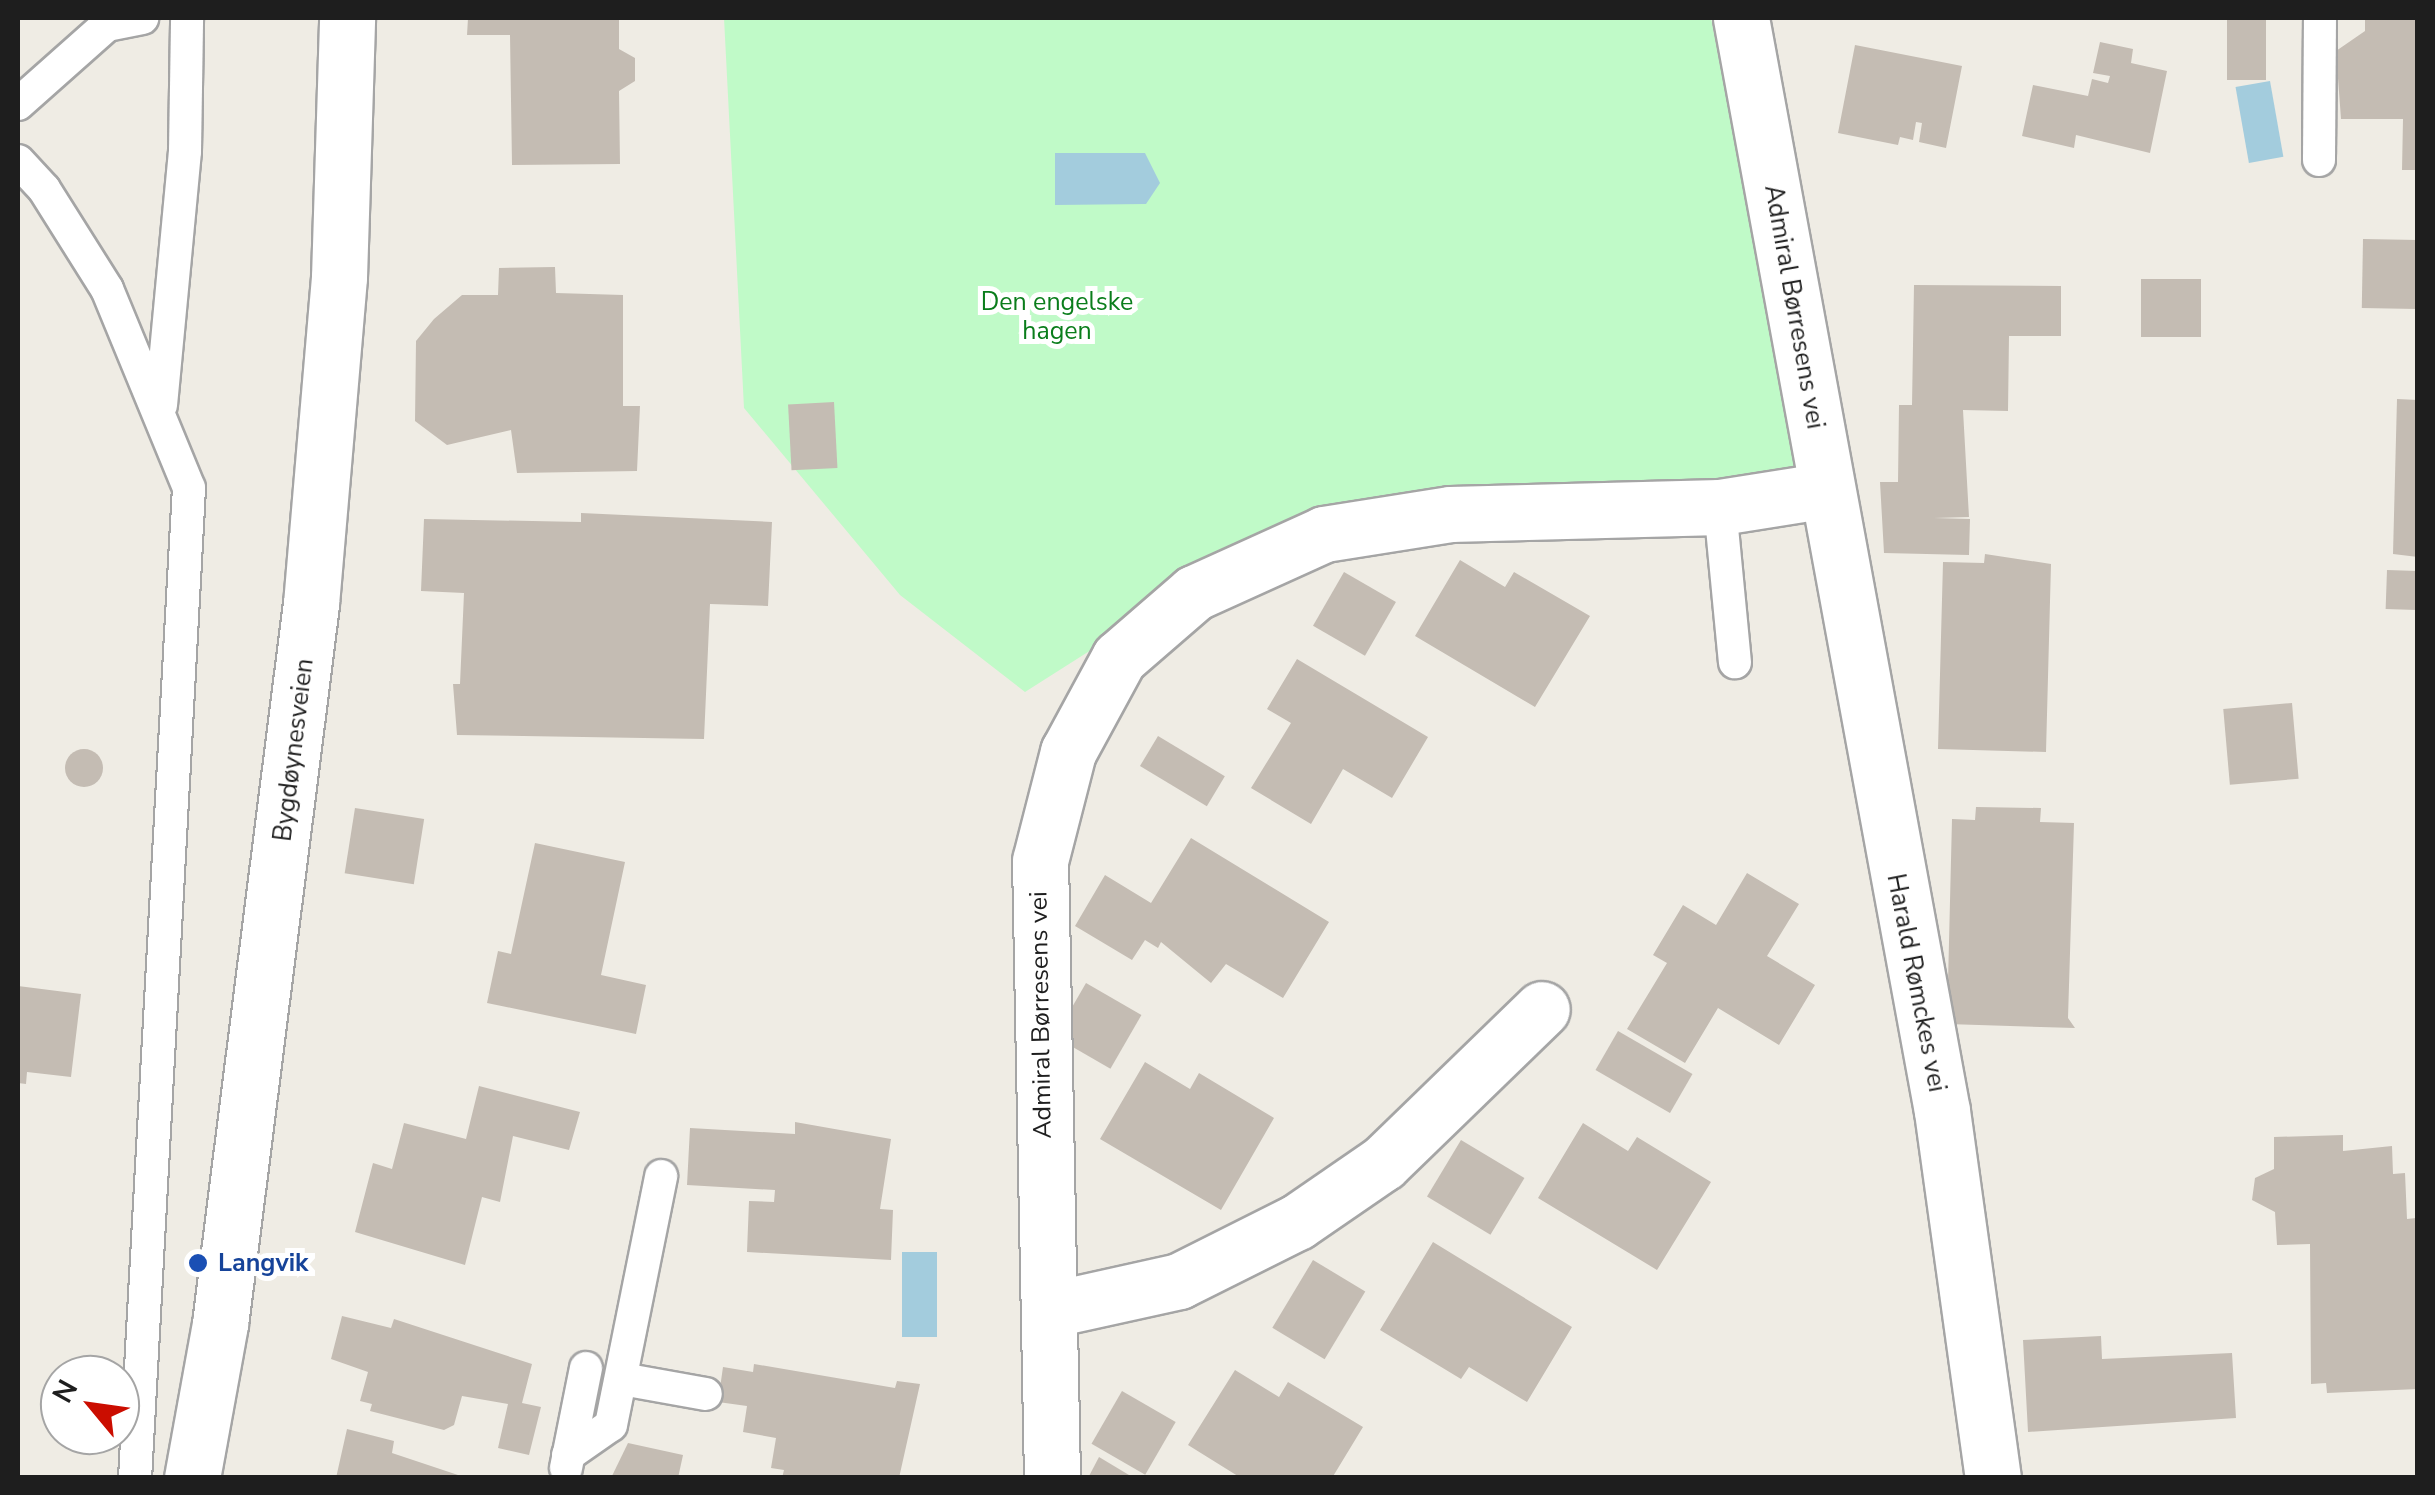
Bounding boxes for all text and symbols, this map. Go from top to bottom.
street label: Admiral Børresens vei [1758,183,1830,431]
park label: Den engelske hagen [981,288,1133,347]
street label: Bygdøynesveien [268,657,320,843]
street label: Harald Rømckes vei [1880,871,1952,1095]
street label: Admiral Børresens vei [1024,891,1058,1139]
place label: Langvik [218,1248,308,1278]
marker: Langvik [187,1252,209,1274]
north arrow [40,1355,140,1455]
text: N [44,1373,87,1410]

